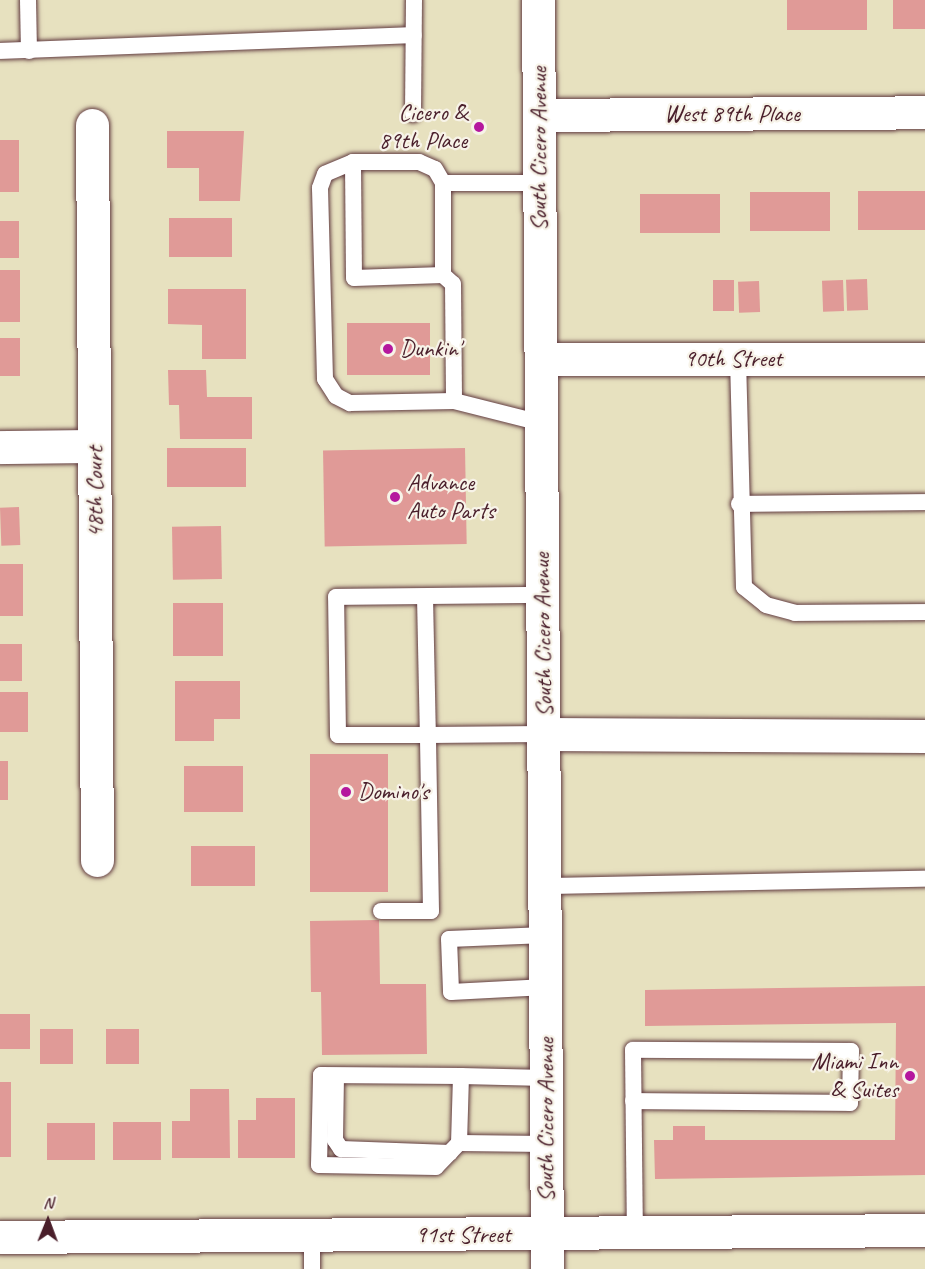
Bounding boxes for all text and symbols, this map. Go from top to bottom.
street label: South Cicero Avenue [525,67,553,231]
place label: Cicero & 89th Place [379,99,467,155]
street label: West 89th Place [664,100,800,128]
marker: Cicero & 89th Place [472,120,486,134]
place label: Dunkin' [400,335,460,363]
marker: Dunkin' [381,342,395,356]
street label: 90th Street [684,345,782,373]
street label: 48th Court [81,446,109,538]
place label: Advance Auto Parts [407,469,495,525]
marker: Advance Auto Parts [388,490,402,504]
street label: South Cicero Avenue [527,553,559,717]
place label: Domino's [358,778,429,806]
marker: Domino's [339,785,353,799]
street label: South Cicero Avenue [532,1038,560,1202]
place label: Miami Inn & Suites [812,1048,898,1104]
marker: Miami Inn & Suites [903,1069,917,1083]
north arrow [18,1191,78,1251]
text: N [43,1193,53,1213]
street label: 91st Street [415,1221,511,1249]

